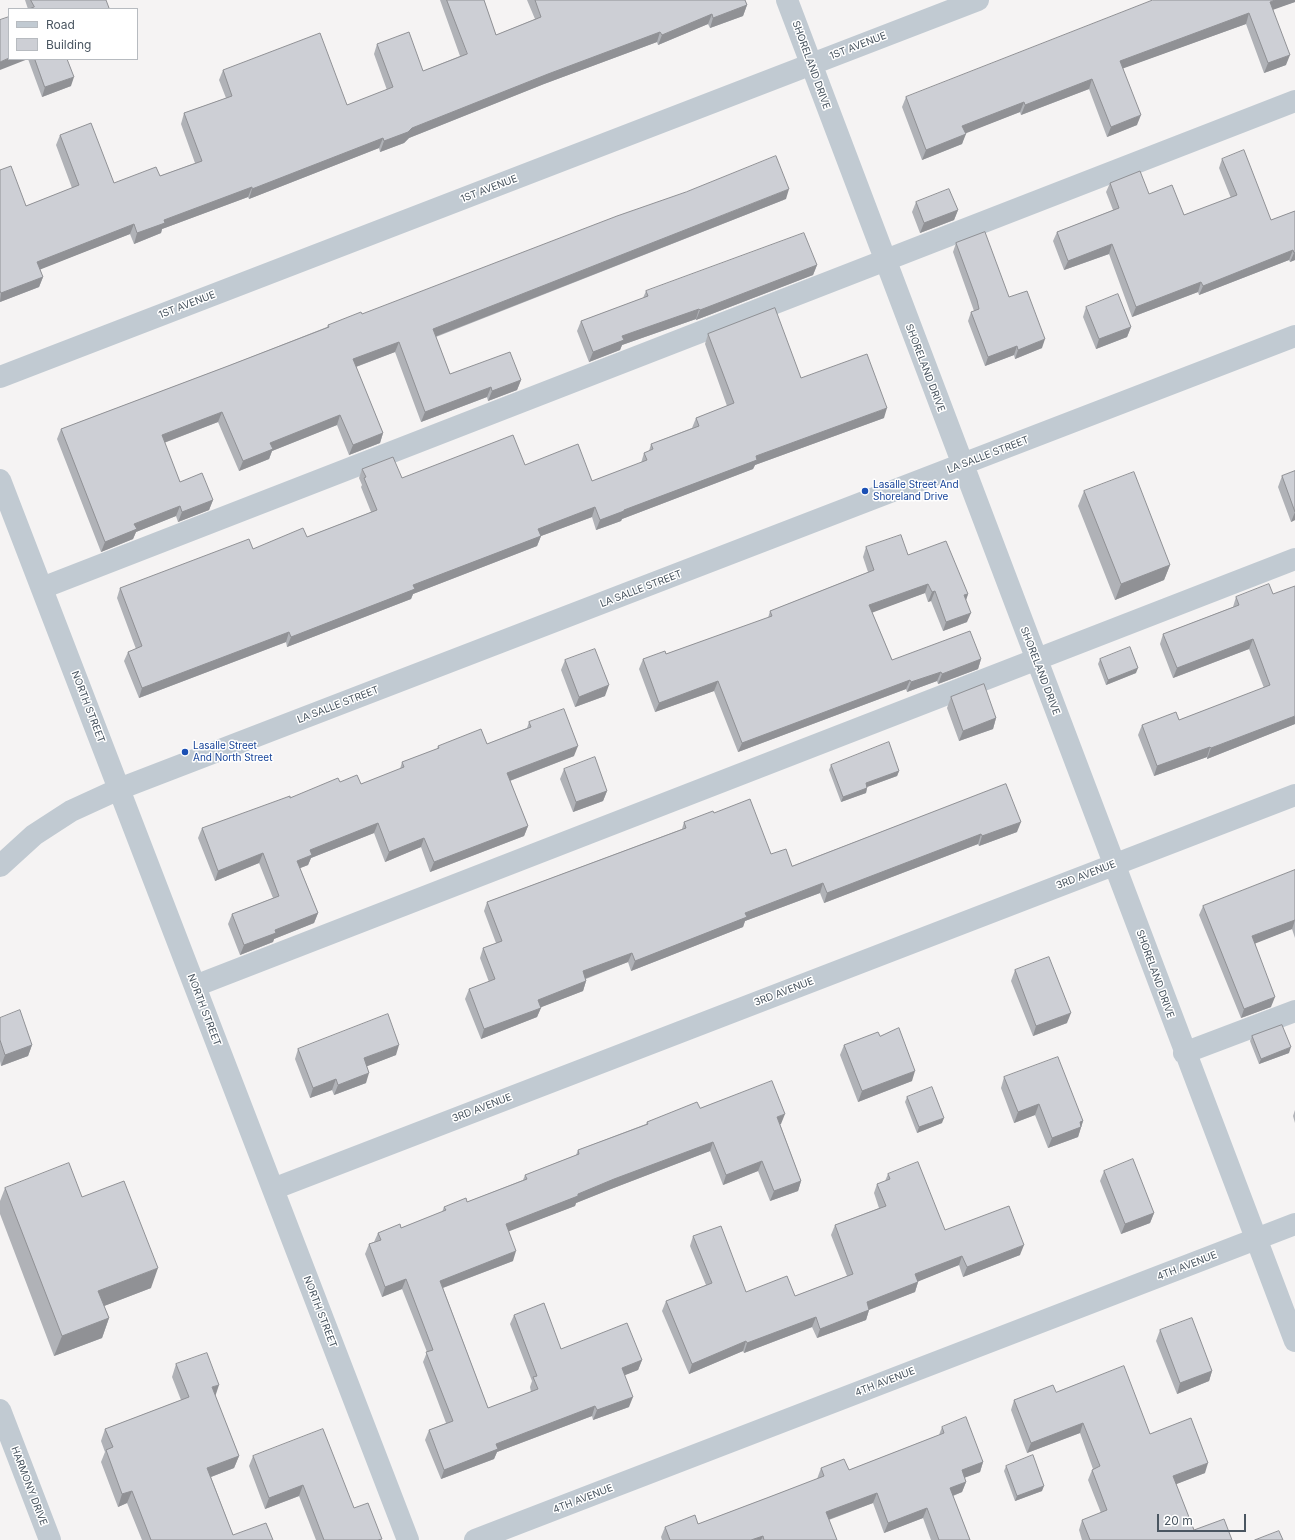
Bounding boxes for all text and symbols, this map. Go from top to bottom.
legend [8,8,138,60]
text: Road [46,17,75,32]
street label: SHORELAND DRIVE [789,19,833,111]
street label: 1ST AVENUE [828,30,888,62]
text: Building [46,37,91,52]
street label: 1ST AVENUE [459,173,519,205]
street label: 1ST AVENUE [157,289,217,321]
street label: SHORELAND DRIVE [903,322,947,414]
street label: LA SALLE STREET [945,434,1031,476]
place label: Lasalle Street And Shoreland Drive [873,479,959,502]
marker: Lasalle Street And Shoreland Drive [860,486,870,496]
street label: LA SALLE STREET [598,568,684,610]
street label: SHORELAND DRIVE [1018,625,1062,717]
street label: NORTH STREET [69,669,107,745]
street label: LA SALLE STREET [295,684,381,726]
place label: Lasalle Street And North Street [193,740,272,764]
marker: Lasalle Street And North Street [180,747,190,757]
street label: 3RD AVENUE [1055,858,1117,892]
street label: SHORELAND DRIVE [1133,928,1177,1020]
street label: NORTH STREET [185,972,223,1048]
street label: 3RD AVENUE [753,975,815,1009]
street label: 3RD AVENUE [451,1091,513,1125]
street label: 4TH AVENUE [1155,1249,1219,1283]
street label: NORTH STREET [301,1274,339,1350]
street label: 4TH AVENUE [853,1365,917,1399]
street label: HARMONY DRIVE [8,1445,50,1527]
street label: 4TH AVENUE [551,1482,615,1516]
scale bar [1159,1506,1248,1532]
text: 20 m [1164,1513,1193,1528]

